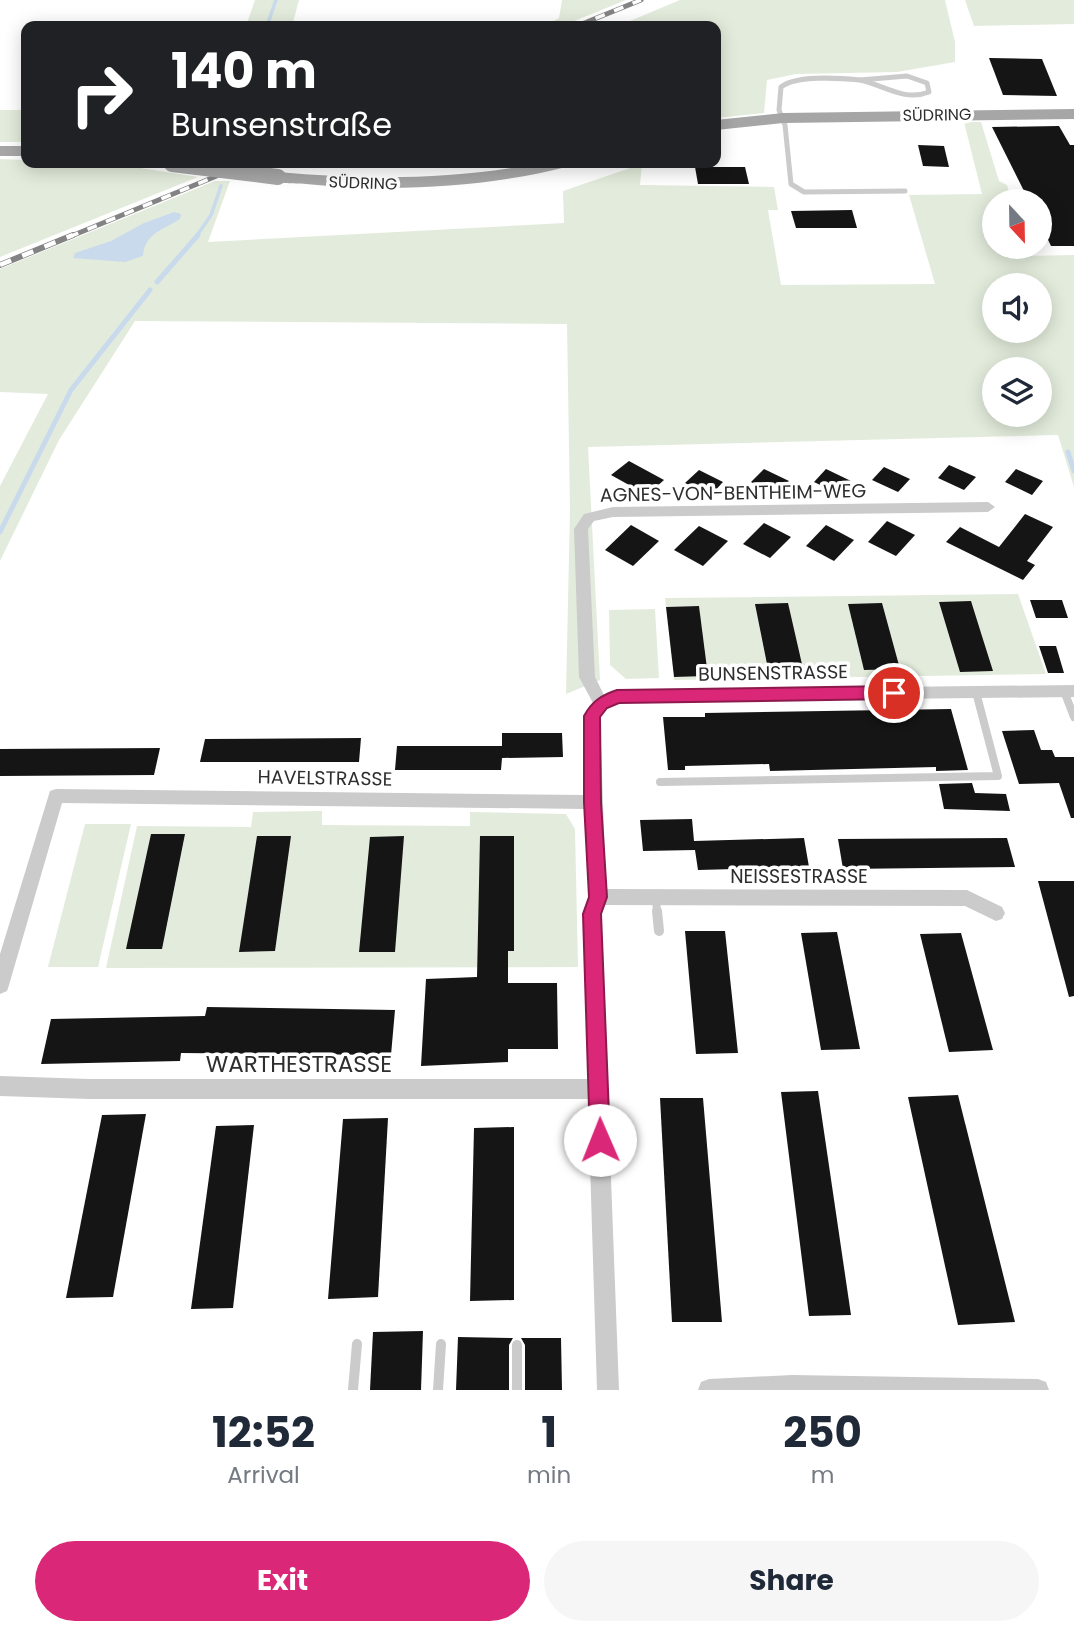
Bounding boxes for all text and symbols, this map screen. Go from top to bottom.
text: 140 m [171,37,317,105]
icon: right [56,49,147,140]
text: Bunsenstraße [171,102,392,147]
street label: SÜDRING [902,103,972,127]
street label: SÜDRING [328,170,398,196]
north arrow [982,189,1052,259]
map controls [982,189,1052,427]
button: sound [982,273,1052,343]
button: layers [982,357,1052,427]
street label: AGNES-VON-BENTHEIM-WEG [600,477,866,509]
street label: BUNSENSTRASSE [698,658,848,688]
pin [864,663,924,723]
icon: arrive [875,674,913,712]
street label: HAVELSTRASSE [257,763,393,793]
street label: NEISSESTRASSE [730,863,868,890]
street label: WARTHESTRASSE [206,1048,392,1080]
position arrow [563,1103,637,1177]
text: 12:52 [212,1403,315,1462]
text: 1 [541,1403,557,1462]
text: 250 [783,1403,862,1462]
text: Arrival [227,1459,300,1491]
text: min [527,1459,571,1491]
text: m [811,1459,834,1491]
button: Exit [35,1541,530,1621]
button: Share [544,1541,1039,1621]

